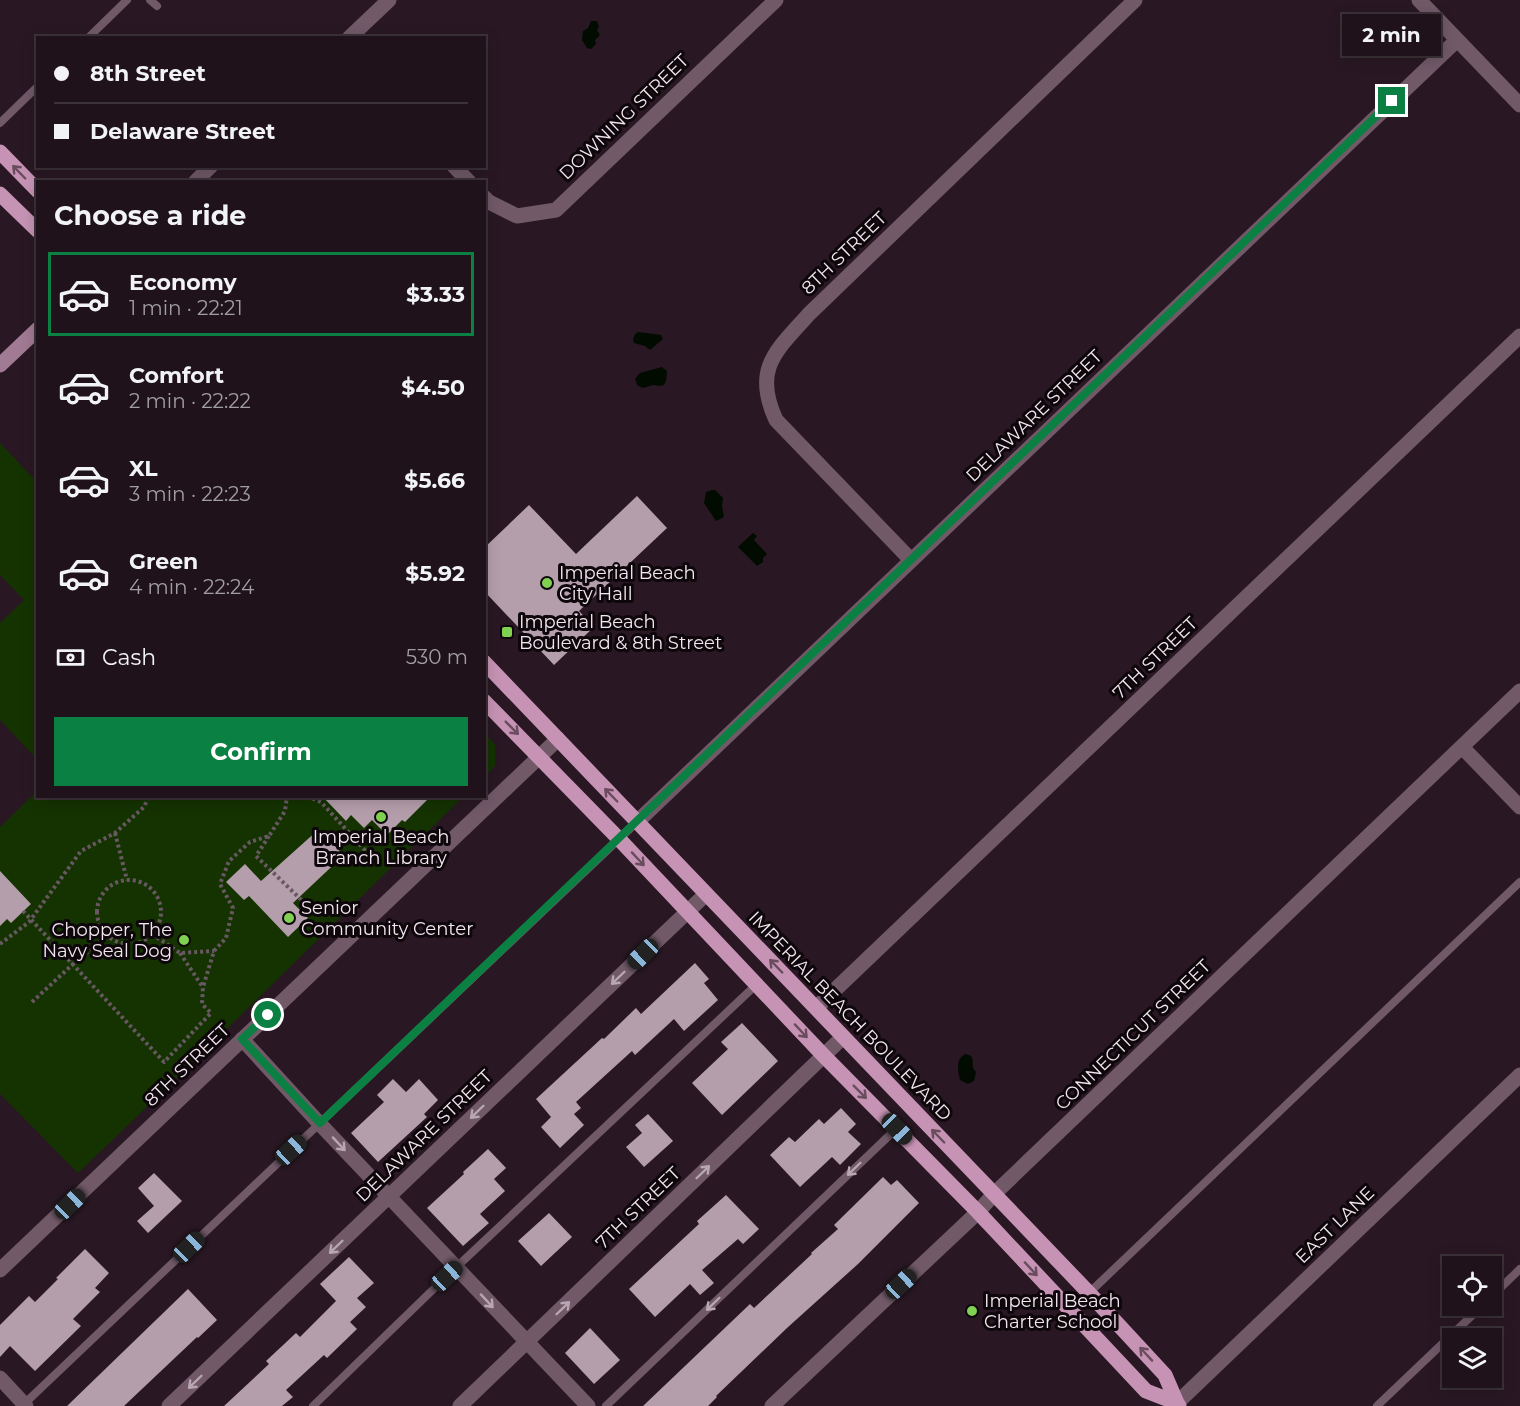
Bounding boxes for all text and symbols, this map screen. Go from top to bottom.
callout: 2 min [1342,14,1442,56]
text: 2 min [1362,23,1421,47]
street label: DOWNING STREET [555,49,694,184]
text: 8th Street [90,60,206,87]
route end [1378,87,1405,114]
text: Delaware Street [90,118,275,145]
one-way arrow [12,164,26,179]
text: Choose a ride [54,199,246,232]
street label: 8TH STREET [797,207,892,299]
icon: car [57,267,111,321]
text: Economy [129,269,237,296]
text: $3.33 [406,281,465,308]
text: 1 min · 22:21 [129,296,243,320]
street label: DELAWARE STREET [961,345,1107,487]
icon: car [57,360,111,414]
text: Comfort [129,362,224,389]
text: $4.50 [401,374,465,401]
text: 2 min · 22:22 [129,389,251,413]
icon: car [57,453,111,507]
text: XL [129,455,158,482]
text: $5.66 [404,467,465,494]
text: 3 min · 22:23 [129,482,251,506]
icon: car [57,546,111,600]
text: Green [129,548,198,575]
text: $5.92 [405,560,465,587]
place label: Imperial Beach City Hall [559,562,696,605]
text: 4 min · 22:24 [129,575,254,599]
marker: Imperial Beach City Hall [540,576,554,590]
place label: Imperial Beach Boulevard & 8th Street [519,611,722,654]
street label: 7TH STREET [1108,612,1202,704]
marker: Imperial Beach Boulevard & 8th Street [500,625,514,639]
icon: cash [54,641,87,674]
text: Cash [102,644,156,671]
text: 530 m [406,645,468,669]
button: Confirm [54,717,468,786]
one-way arrow [505,721,520,736]
one-way arrow [605,788,619,803]
marker: Imperial Beach Branch Library [374,810,388,824]
place label: Imperial Beach Branch Library [313,826,449,869]
one-way arrow [631,852,645,867]
place label: Senior Community Center [301,897,473,940]
street label: IMPERIAL BEACH BOULEVARD [744,907,956,1125]
marker: Senior Community Center [282,911,296,925]
place label: Chopper, The Navy Seal Dog [42,919,172,962]
marker: Chopper, The Navy Seal Dog [177,933,191,947]
car [624,935,662,973]
street label: CONNECTICUT STREET [1051,955,1216,1115]
one-way arrow [768,958,783,973]
one-way arrow [610,971,625,985]
route start [254,1001,281,1028]
street label: 8TH STREET [140,1019,235,1111]
one-way arrow [794,1024,808,1039]
street label: DELAWARE STREET [351,1065,497,1207]
one-way arrow [853,1085,868,1100]
one-way arrow [469,1105,484,1120]
car [878,1110,916,1148]
one-way arrow [931,1128,946,1143]
car [272,1131,310,1169]
one-way arrow [332,1136,346,1151]
street label: 7TH STREET [591,1162,685,1254]
one-way arrow [847,1162,862,1176]
one-way arrow [696,1165,711,1180]
street label: EAST LANE [1291,1182,1379,1268]
car [51,1185,89,1223]
car [170,1228,208,1266]
one-way arrow [328,1240,343,1254]
map controls [1442,1256,1502,1388]
button: locate [1442,1256,1502,1316]
car [428,1257,466,1295]
one-way arrow [1024,1262,1038,1277]
car [882,1265,920,1303]
place label: Imperial Beach Charter School [984,1290,1121,1333]
one-way arrow [480,1293,494,1308]
one-way arrow [706,1296,721,1311]
one-way arrow [555,1301,570,1315]
marker: Imperial Beach Charter School [965,1304,979,1318]
button: layers [1442,1328,1502,1388]
one-way arrow [1139,1347,1153,1362]
one-way arrow [187,1374,202,1389]

